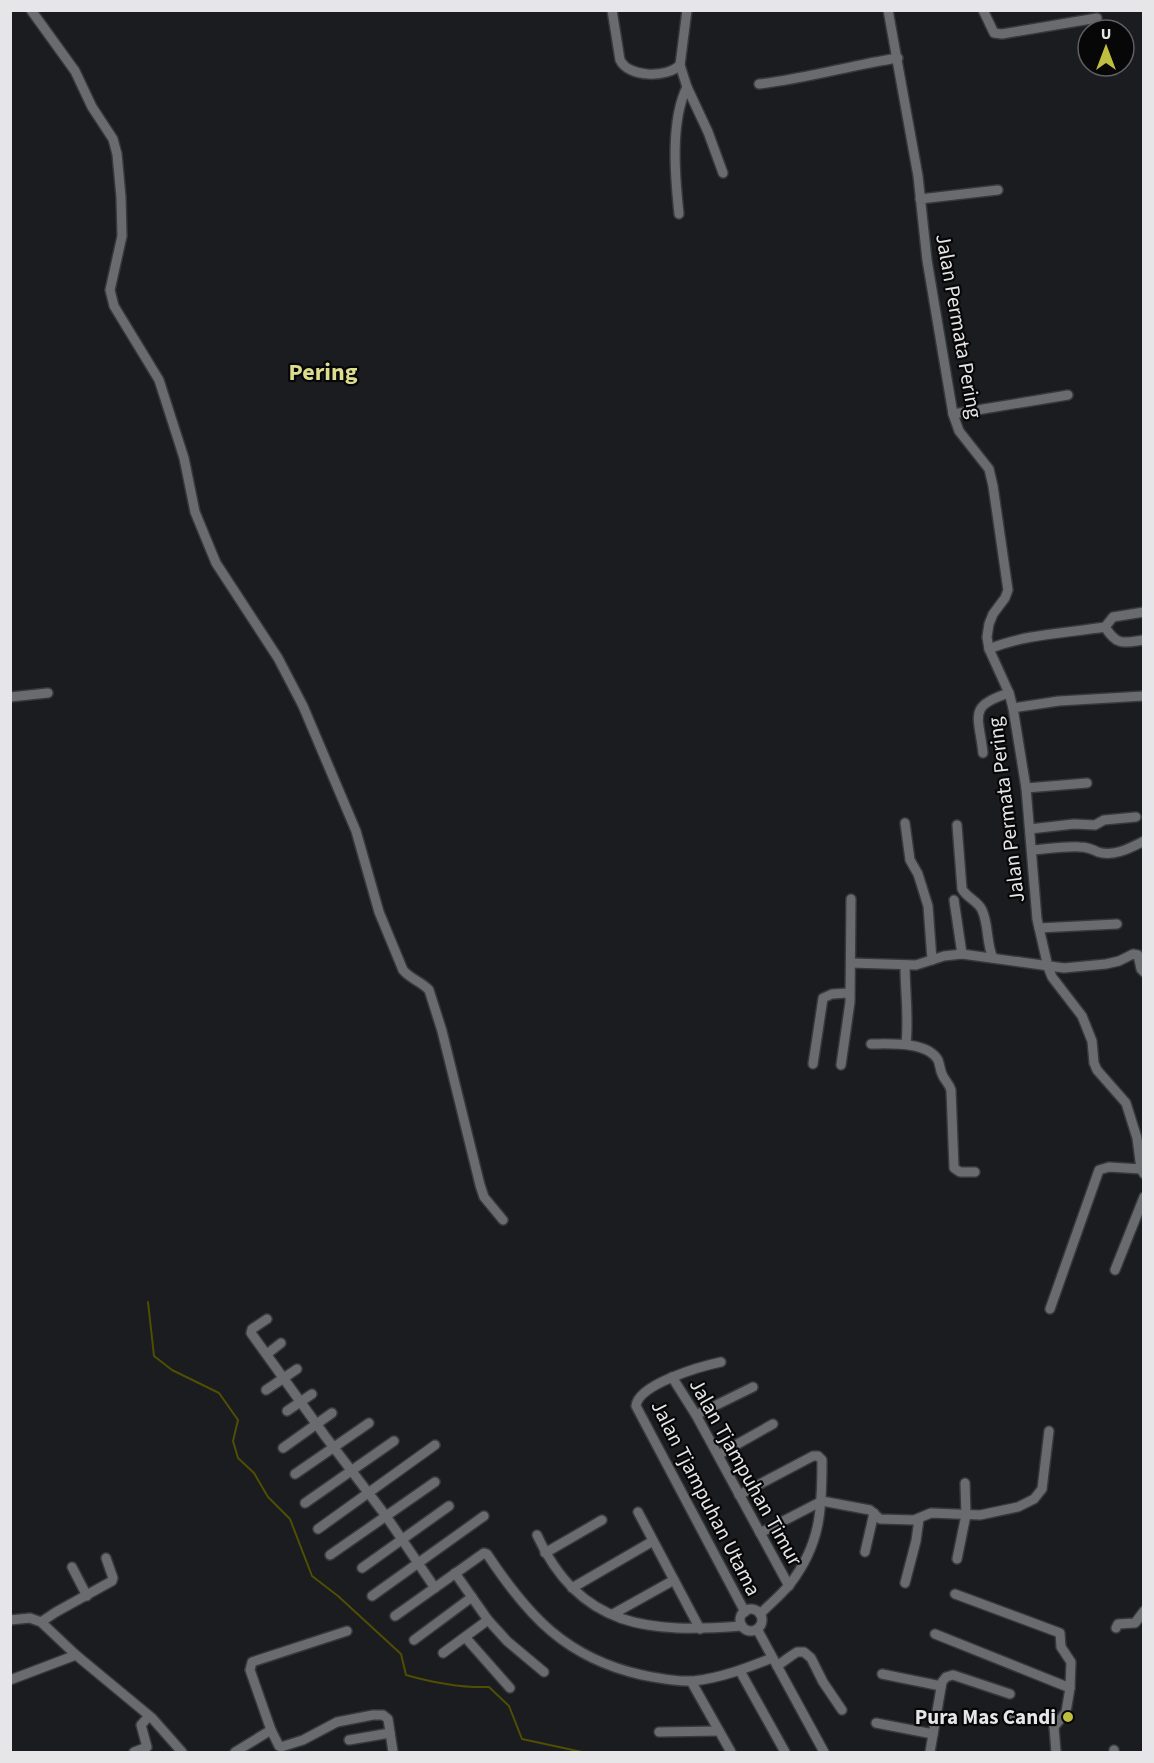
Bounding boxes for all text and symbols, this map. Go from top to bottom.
north arrow [1076,18,1136,78]
text: U [1101,23,1111,45]
street label: Jalan Permata Pering [928,231,990,421]
district label: Pering [289,355,358,390]
street label: Jalan Permata Pering [980,715,1032,905]
street label: Jalan Tjampuhan Timur [682,1373,810,1572]
street label: Jalan Tjampuhan Utama [644,1395,768,1601]
place label: Pura Mas Candi [915,1702,1056,1732]
marker: Pura Mas Candi [1061,1710,1075,1724]

